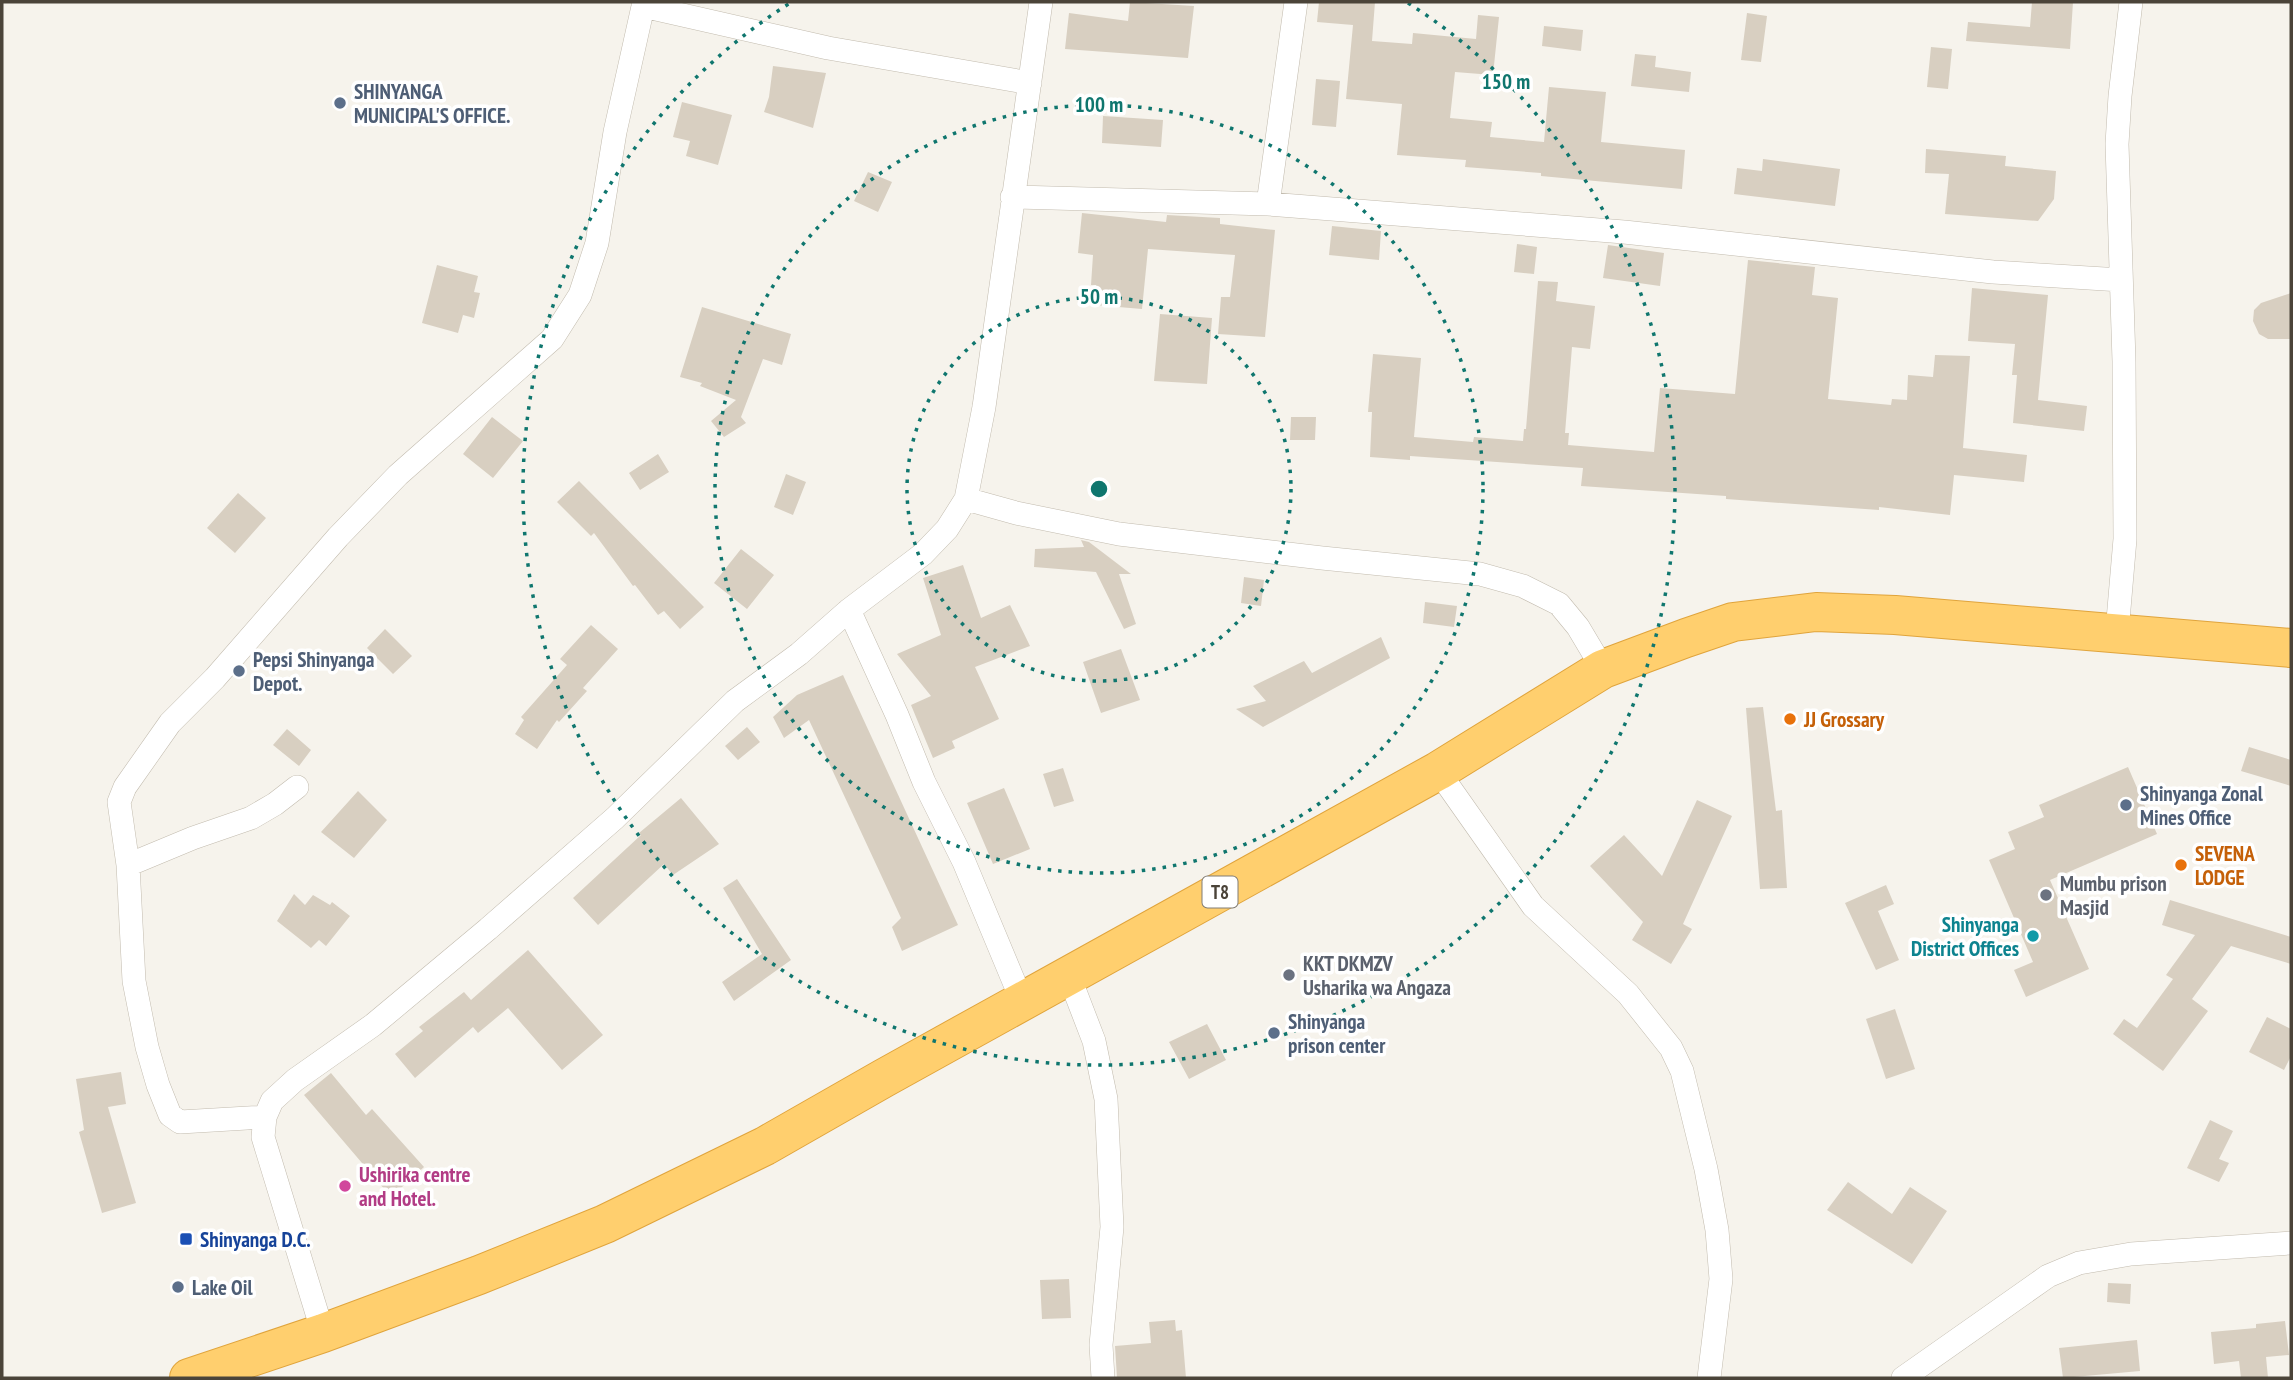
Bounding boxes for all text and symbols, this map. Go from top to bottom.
text: 150 m [1482,68,1530,95]
place label: SHINYANGA MUNICIPAL'S OFFICE. [354,78,510,129]
text: 100 m [1075,91,1123,118]
marker: SHINYANGA MUNICIPAL'S OFFICE. [332,95,348,111]
text: 50 m [1080,283,1118,310]
centre of rings [1087,477,1111,501]
place label: Pepsi Shinyanga Depot. [253,646,375,697]
marker: Pepsi Shinyanga Depot. [231,663,247,679]
place label: JJ Grossary [1803,706,1885,733]
marker: JJ Grossary [1782,711,1798,727]
place label: Shinyanga Zonal Mines Office [2140,780,2264,831]
marker: Shinyanga Zonal Mines Office [2118,797,2134,813]
place label: SEVENA LODGE [2195,840,2255,891]
marker: SEVENA LODGE [2173,857,2189,873]
place label: Mumbu prison Masjid [2060,870,2167,921]
road number: T8 [1202,876,1238,908]
marker: Mumbu prison Masjid [2038,887,2054,903]
place label: Shinyanga District Offices [1911,911,2019,962]
marker: Shinyanga District Offices [2025,928,2041,944]
place label: KKT DKMZV Usharika wa Angaza [1303,950,1451,1001]
marker: KKT DKMZV Usharika wa Angaza [1281,967,1297,983]
place label: Shinyanga prison center [1288,1008,1386,1059]
marker: Shinyanga prison center [1266,1025,1282,1041]
place label: Ushirika centre and Hotel. [359,1161,471,1212]
marker: Ushirika centre and Hotel. [337,1178,353,1194]
place label: Shinyanga D.C. [200,1226,311,1253]
marker: Shinyanga D.C. [178,1231,194,1247]
place label: Lake Oil [192,1274,253,1301]
marker: Lake Oil [170,1279,186,1295]

